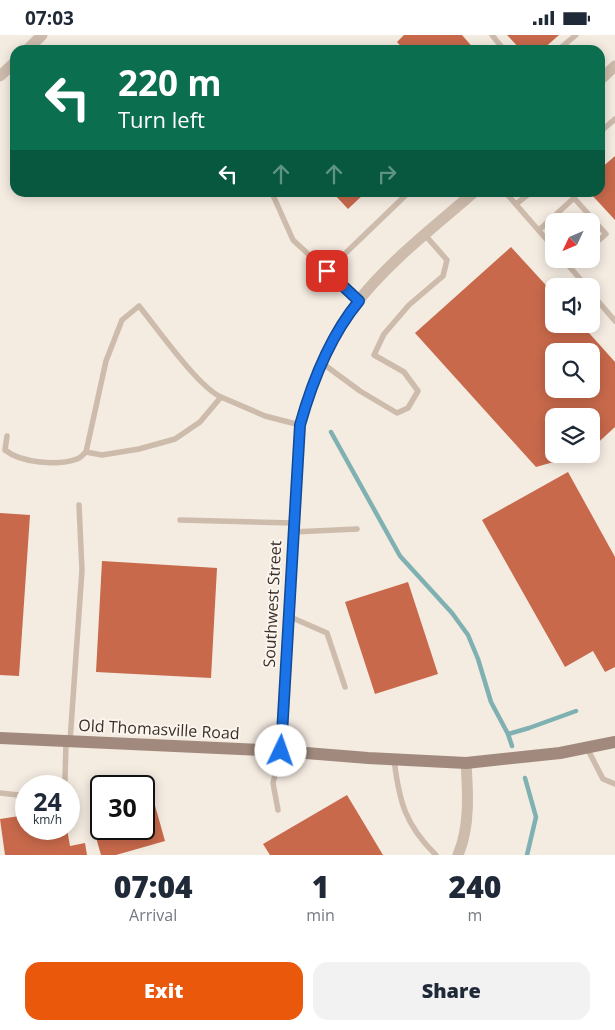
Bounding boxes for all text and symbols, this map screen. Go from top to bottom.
text: 07:03 [25,5,74,31]
text: 220 m [118,59,222,106]
icon: left [35,65,100,130]
text: Turn left [118,104,205,134]
icon: left [214,160,242,188]
icon: ahead [267,160,295,188]
icon: ahead [320,160,348,188]
icon: right [373,160,401,188]
north arrow [545,213,600,267]
map controls [545,213,600,463]
pin [306,250,348,292]
icon: arrive [313,257,341,285]
button: sound [545,278,600,333]
button: search [545,343,600,398]
button: layers [545,408,600,463]
street label: Southwest Street [258,540,286,668]
street label: Old Thomasville Road [78,714,240,744]
position arrow [254,724,306,776]
speed limit sign: 30 [90,775,155,840]
text: 24 [33,784,62,818]
text: km/h [33,811,62,828]
text: 07:04 [114,866,193,907]
text: 1 [312,866,329,907]
text: 240 [449,866,501,907]
text: Arrival [129,904,177,926]
text: min [306,904,335,926]
text: m [468,904,482,926]
button: Exit [25,962,303,1020]
button: Share [313,962,590,1020]

